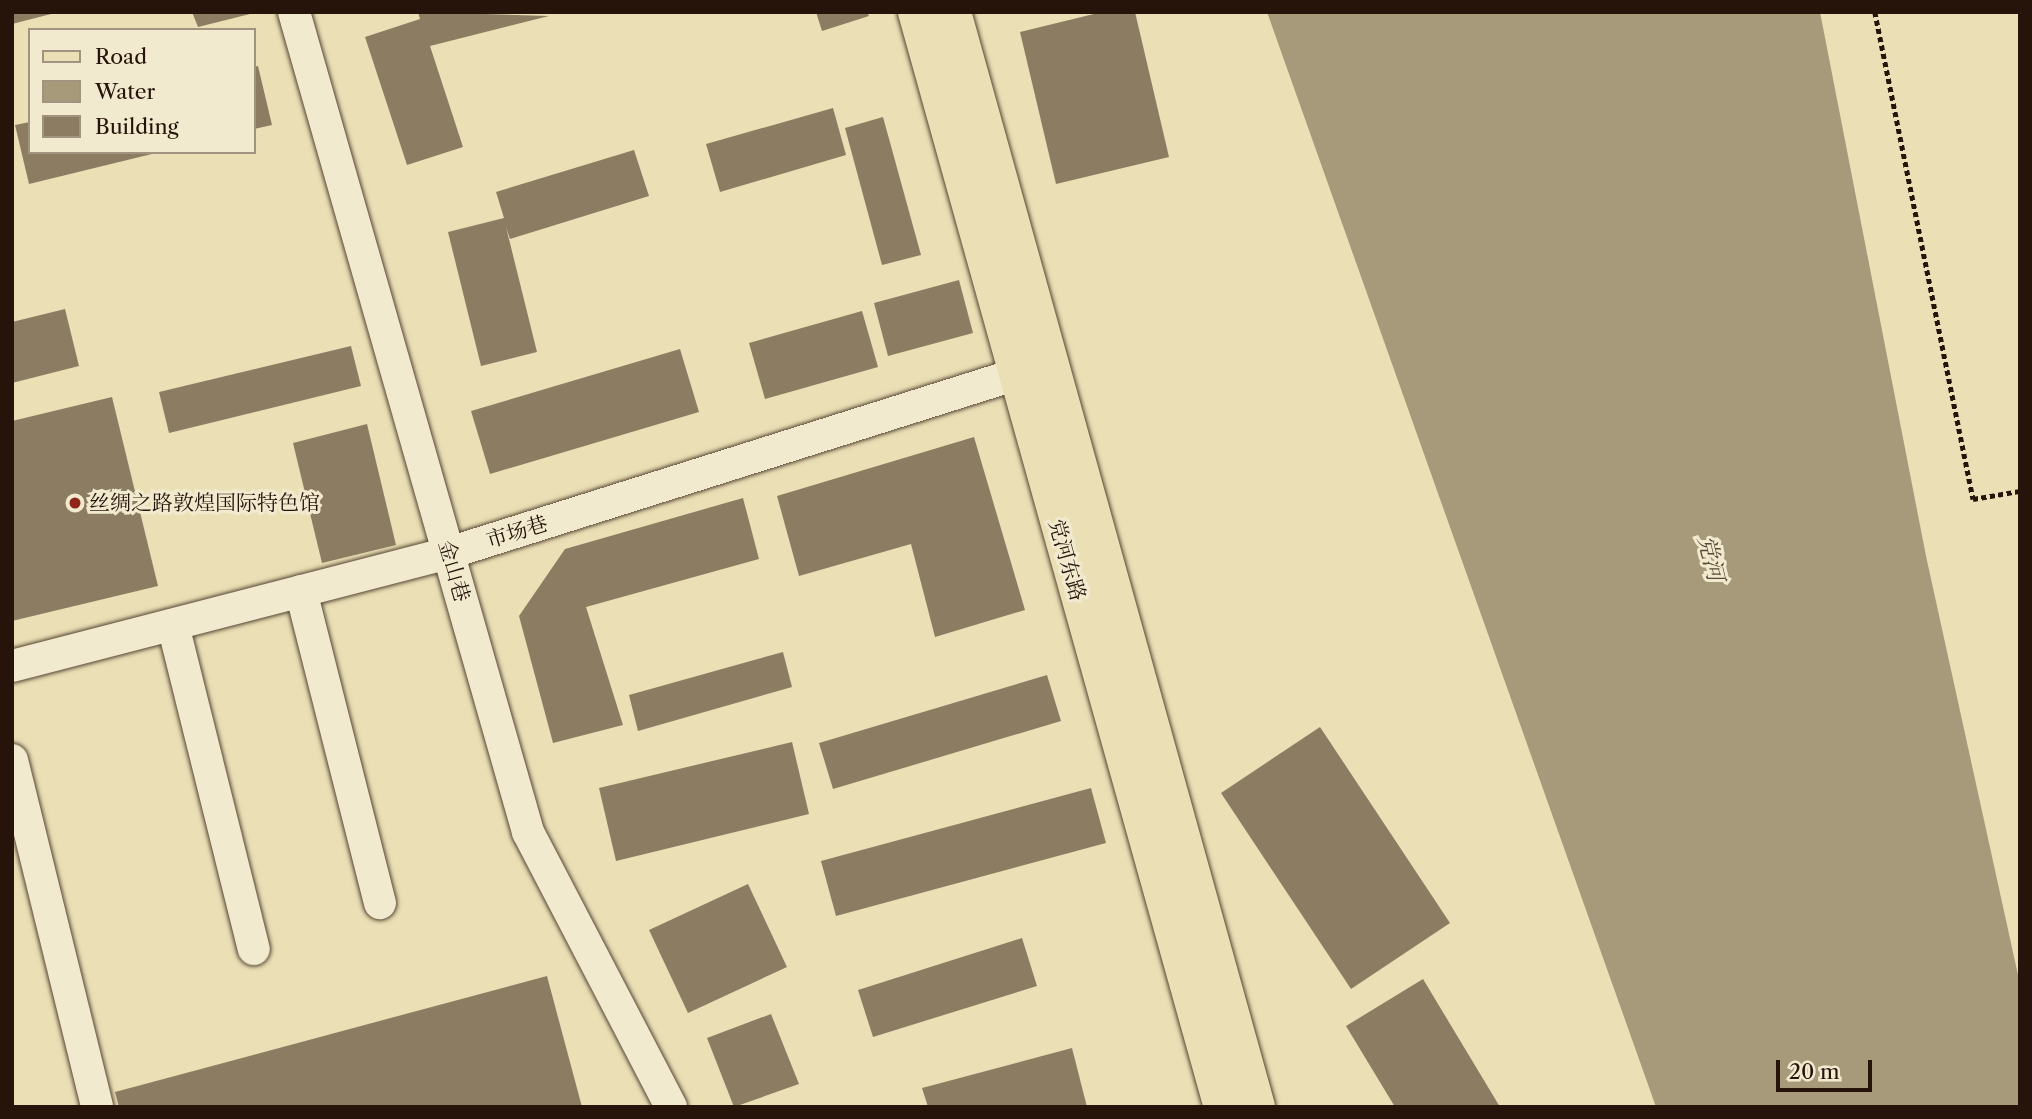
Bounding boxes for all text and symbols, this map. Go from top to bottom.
legend [28,28,256,154]
text: Road [95,44,147,69]
text: Water [95,79,155,104]
text: Building [95,114,179,139]
place label: 丝绸之路敦煌国际特色馆 [89,490,320,516]
marker: 丝绸之路敦煌国际特色馆 [67,495,83,511]
street label: 市场巷 [483,511,551,553]
street label: 党河东路 [1043,516,1091,604]
water label: 党河 [1692,532,1730,584]
street label: 金山巷 [433,537,475,605]
scale bar [1780,1046,1876,1090]
text: 20 m [1789,1059,1840,1084]

